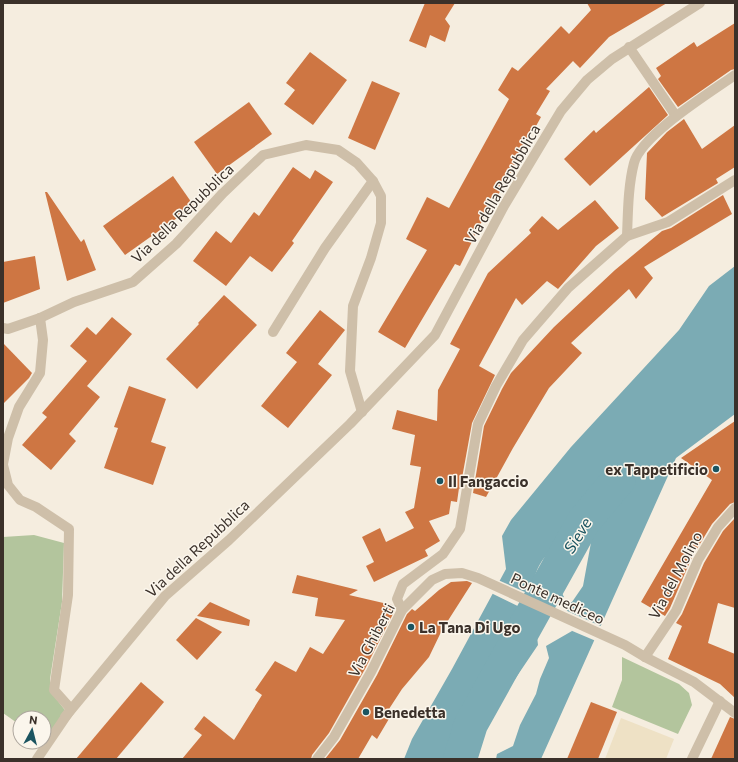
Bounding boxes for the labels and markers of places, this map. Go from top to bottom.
place label: ex Tappetificio [605,460,708,478]
marker: ex Tappetificio [711,464,721,474]
place label: Il Fangaccio [448,472,528,490]
marker: Il Fangaccio [435,476,445,486]
place label: La Tana Di Ugo [419,618,521,636]
marker: La Tana Di Ugo [406,622,416,632]
place label: Benedetta [374,703,446,721]
marker: Benedetta [361,707,371,717]

